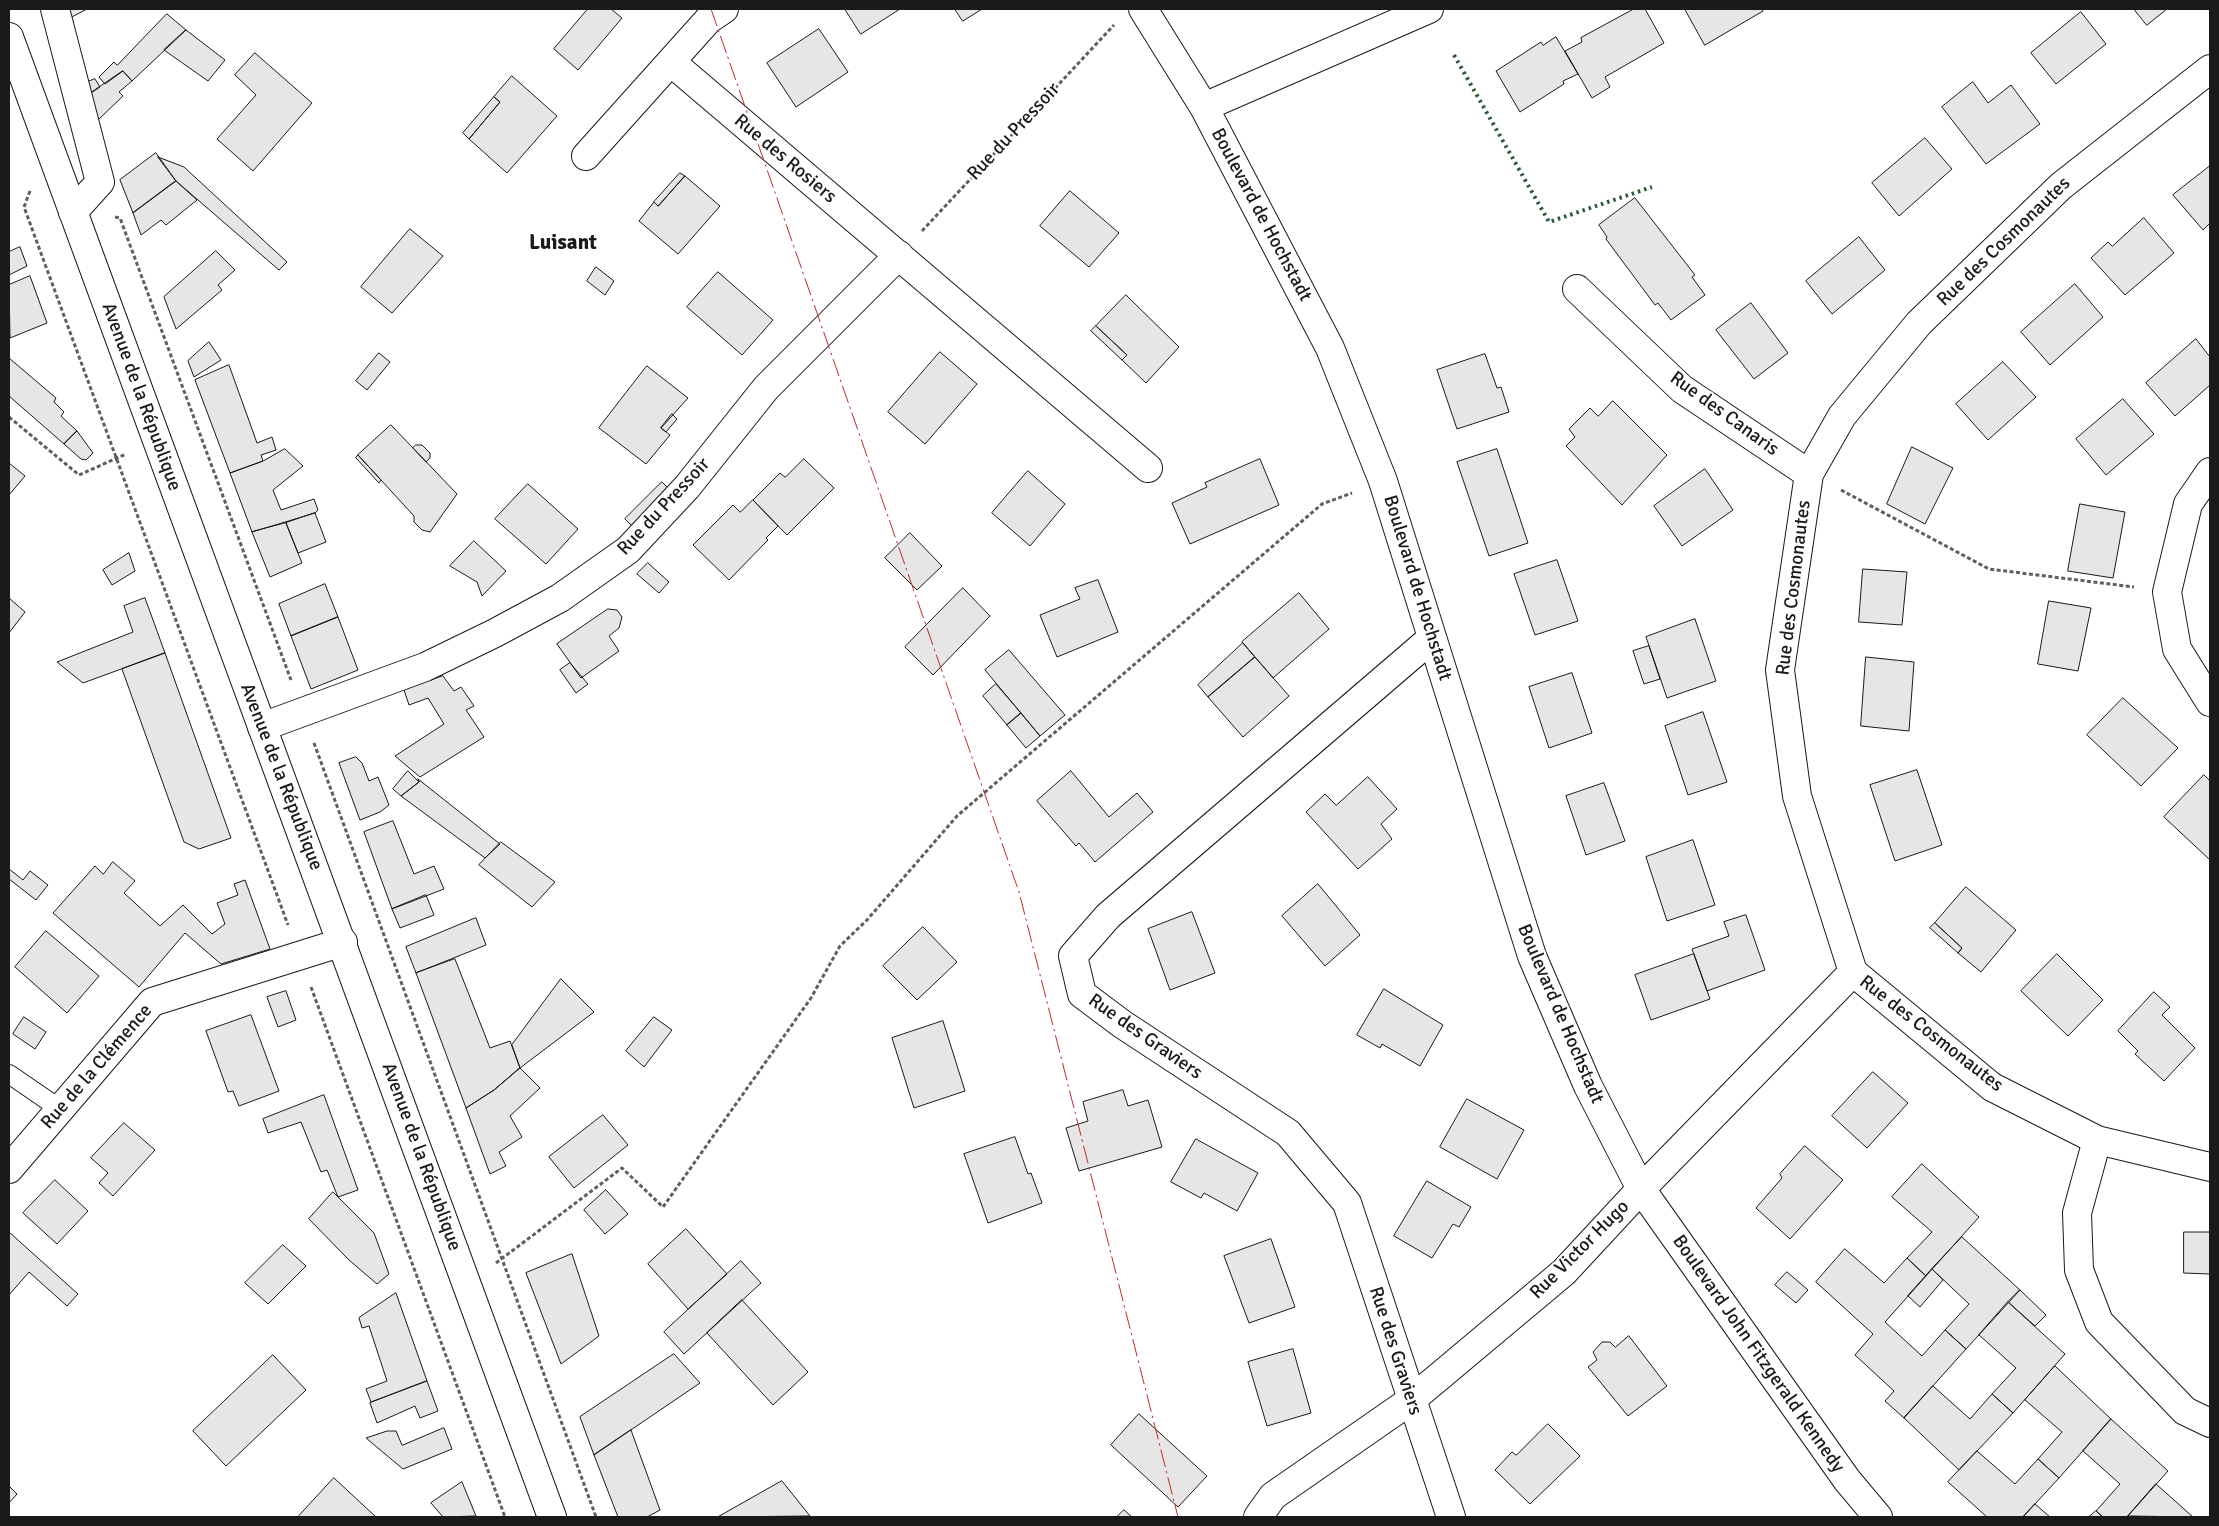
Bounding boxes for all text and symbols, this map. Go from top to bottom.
street label: Rue du Pressoir [963,79,1065,185]
street label: Rue des Rosiers [729,110,841,208]
street label: Boulevard de Hochstadt [1206,125,1316,305]
street label: Rue des Cosmonautes [1933,173,2075,311]
district label: Luisant [529,230,597,256]
street label: Avenue de la République [96,300,186,494]
street label: Rue des Canaris [1665,367,1783,461]
street label: Rue du Pressoir [613,454,715,560]
street label: Boulevard de Hochstadt [1378,493,1456,683]
street label: Rue des Cosmonautes [1772,499,1816,677]
street label: Avenue de la République [235,680,327,874]
street label: Boulevard de Hochstadt [1512,921,1608,1107]
street label: Rue des Cosmonautes [1855,971,2007,1097]
street label: Rue des Graviers [1084,989,1206,1085]
street label: Rue de la Clémence [37,1000,157,1134]
street label: Avenue de la République [376,1060,466,1254]
street label: Rue Victor Hugo [1526,1196,1634,1304]
street label: Boulevard John Fitzgerald Kennedy [1667,1231,1849,1477]
street label: Rue des Graviers [1363,1284,1427,1418]

